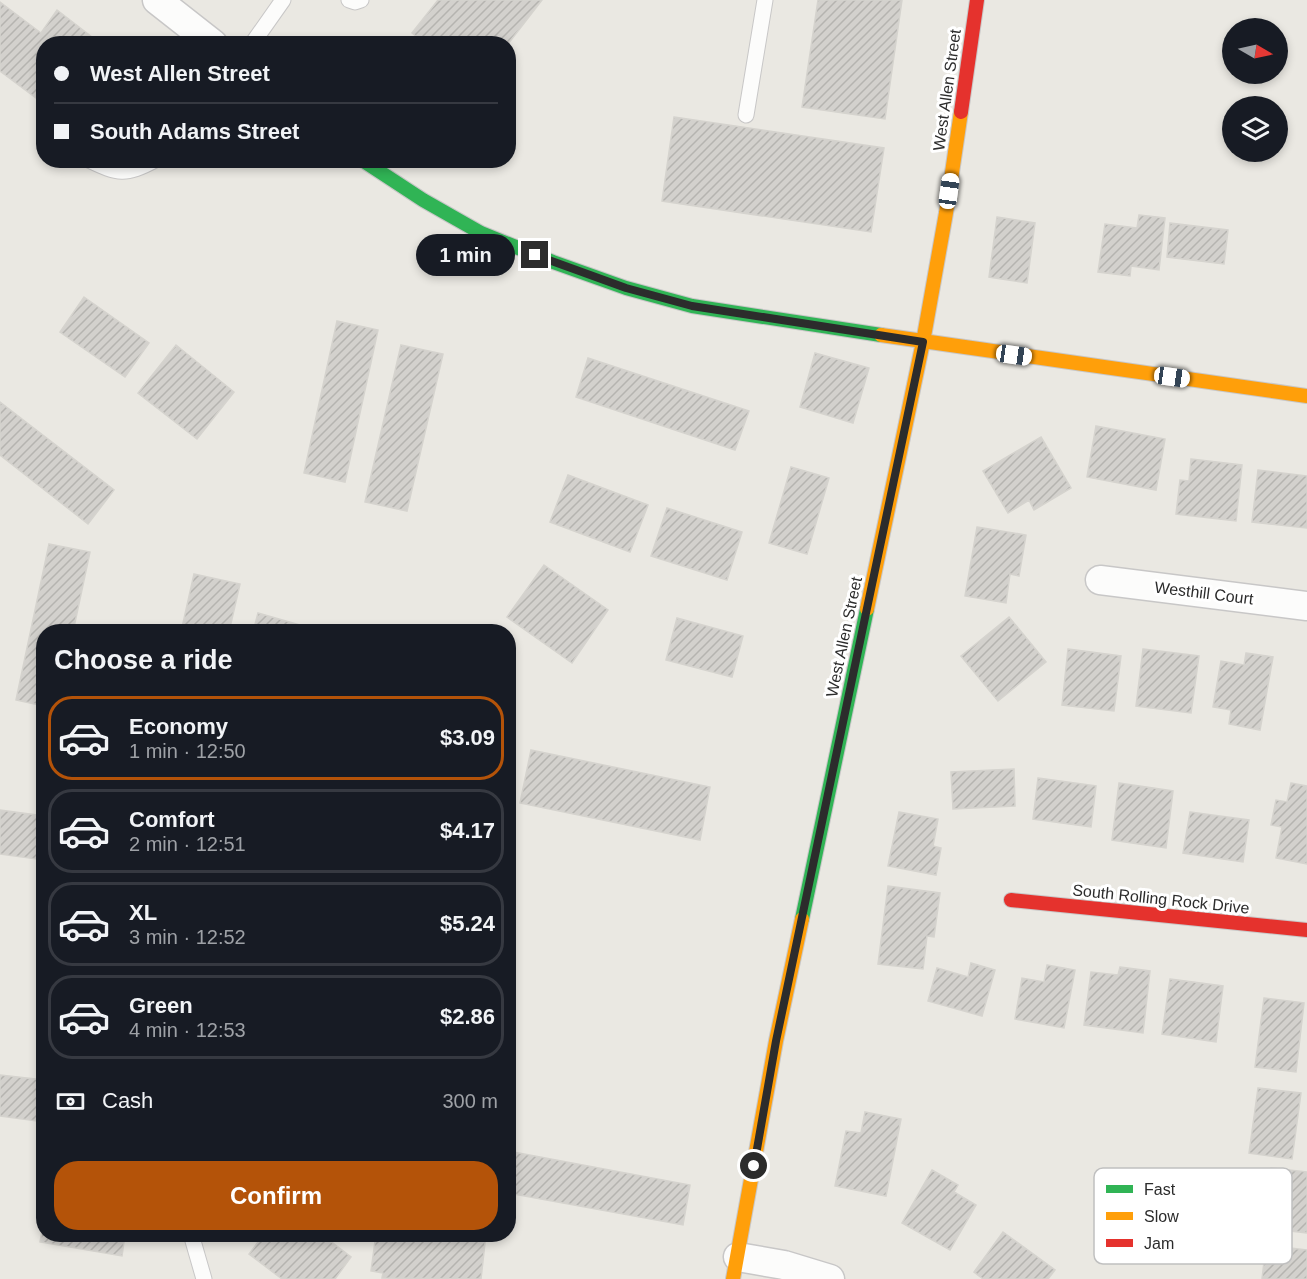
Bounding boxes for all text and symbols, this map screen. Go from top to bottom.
north arrow [1222,18,1288,84]
map controls [1222,18,1288,162]
street label: West Allen Street [930,28,964,152]
text: West Allen Street [90,61,270,86]
button: layers [1222,96,1288,162]
text: South Adams Street [90,119,299,144]
car [938,172,960,210]
callout: 1 min [415,234,514,276]
route end [521,241,548,268]
text: 1 min [439,244,492,266]
car [995,344,1033,366]
car [1153,366,1191,388]
street label: West Allen Street [823,575,865,699]
street label: Westhill Court [1154,579,1255,608]
text: Choose a ride [54,645,233,675]
icon: car [57,711,111,765]
text: Economy [129,714,228,739]
text: $3.09 [440,725,495,750]
text: 1 min · 12:50 [129,740,246,762]
icon: car [57,804,111,858]
text: Comfort [129,807,215,832]
text: $4.17 [440,818,495,843]
text: 2 min · 12:51 [129,833,246,855]
street label: South Rolling Rock Drive [1072,881,1250,917]
icon: car [57,897,111,951]
text: XL [129,900,157,925]
text: $5.24 [440,911,495,936]
text: 3 min · 12:52 [129,926,246,948]
icon: car [57,990,111,1044]
text: Green [129,993,193,1018]
text: $2.86 [440,1004,495,1029]
text: 4 min · 12:53 [129,1019,246,1041]
icon: cash [54,1085,87,1118]
text: Cash [102,1088,153,1113]
text: 300 m [442,1090,498,1112]
route start [740,1152,767,1179]
button: Confirm [54,1161,498,1230]
legend [1094,1168,1292,1264]
text: Fast [1144,1181,1176,1198]
text: Slow [1144,1208,1179,1225]
text: Jam [1144,1235,1174,1252]

